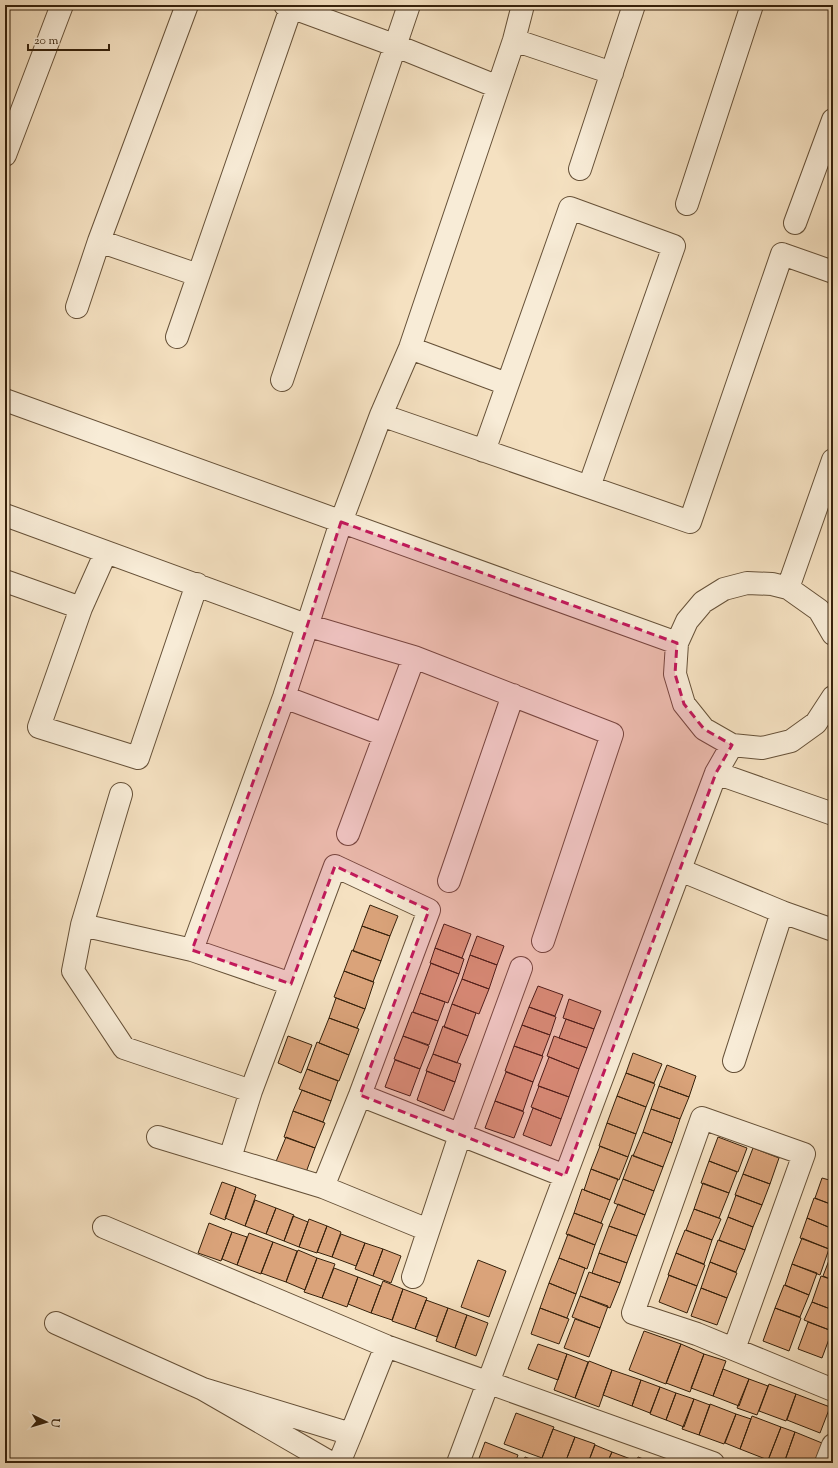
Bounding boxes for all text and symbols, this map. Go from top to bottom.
scale bar [28,26,109,52]
text: 20 m [34,32,59,50]
north arrow [26,1402,66,1442]
text: U [47,1417,63,1428]

